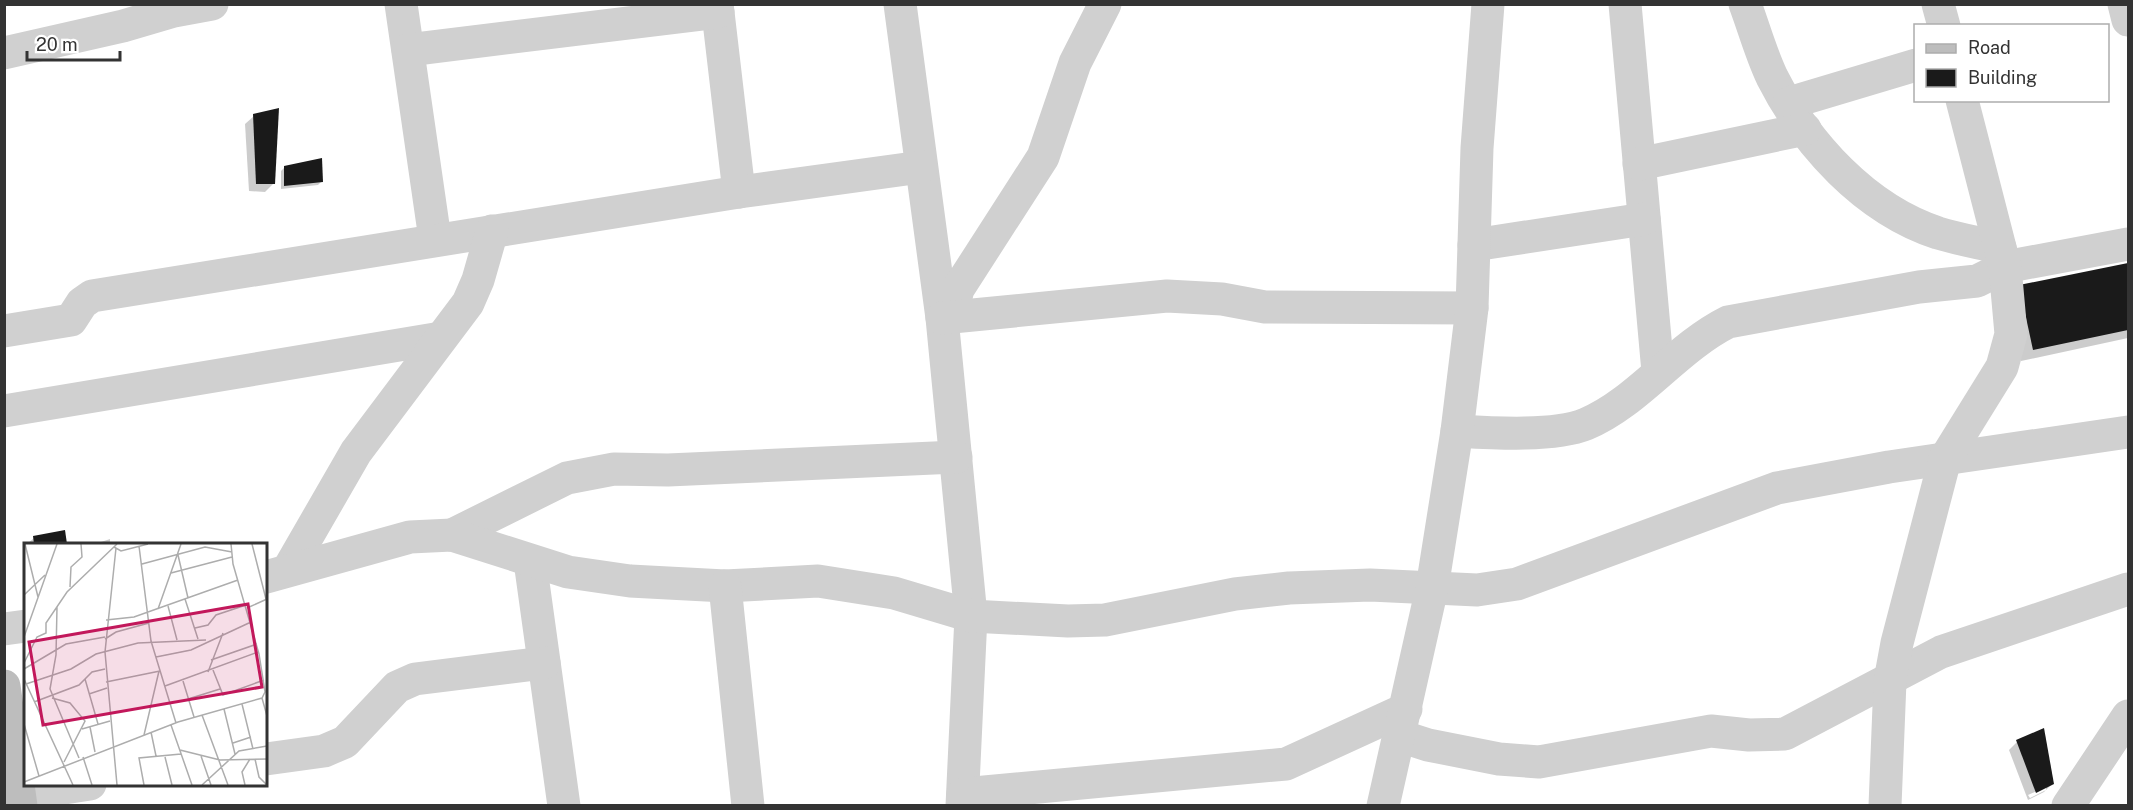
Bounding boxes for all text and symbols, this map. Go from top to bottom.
scale bar [27,24,120,62]
legend [1914,24,2109,102]
text: 20 m [36,34,78,55]
text: Road [1968,37,2011,58]
text: Building [1968,67,2037,88]
inset map [24,543,267,786]

